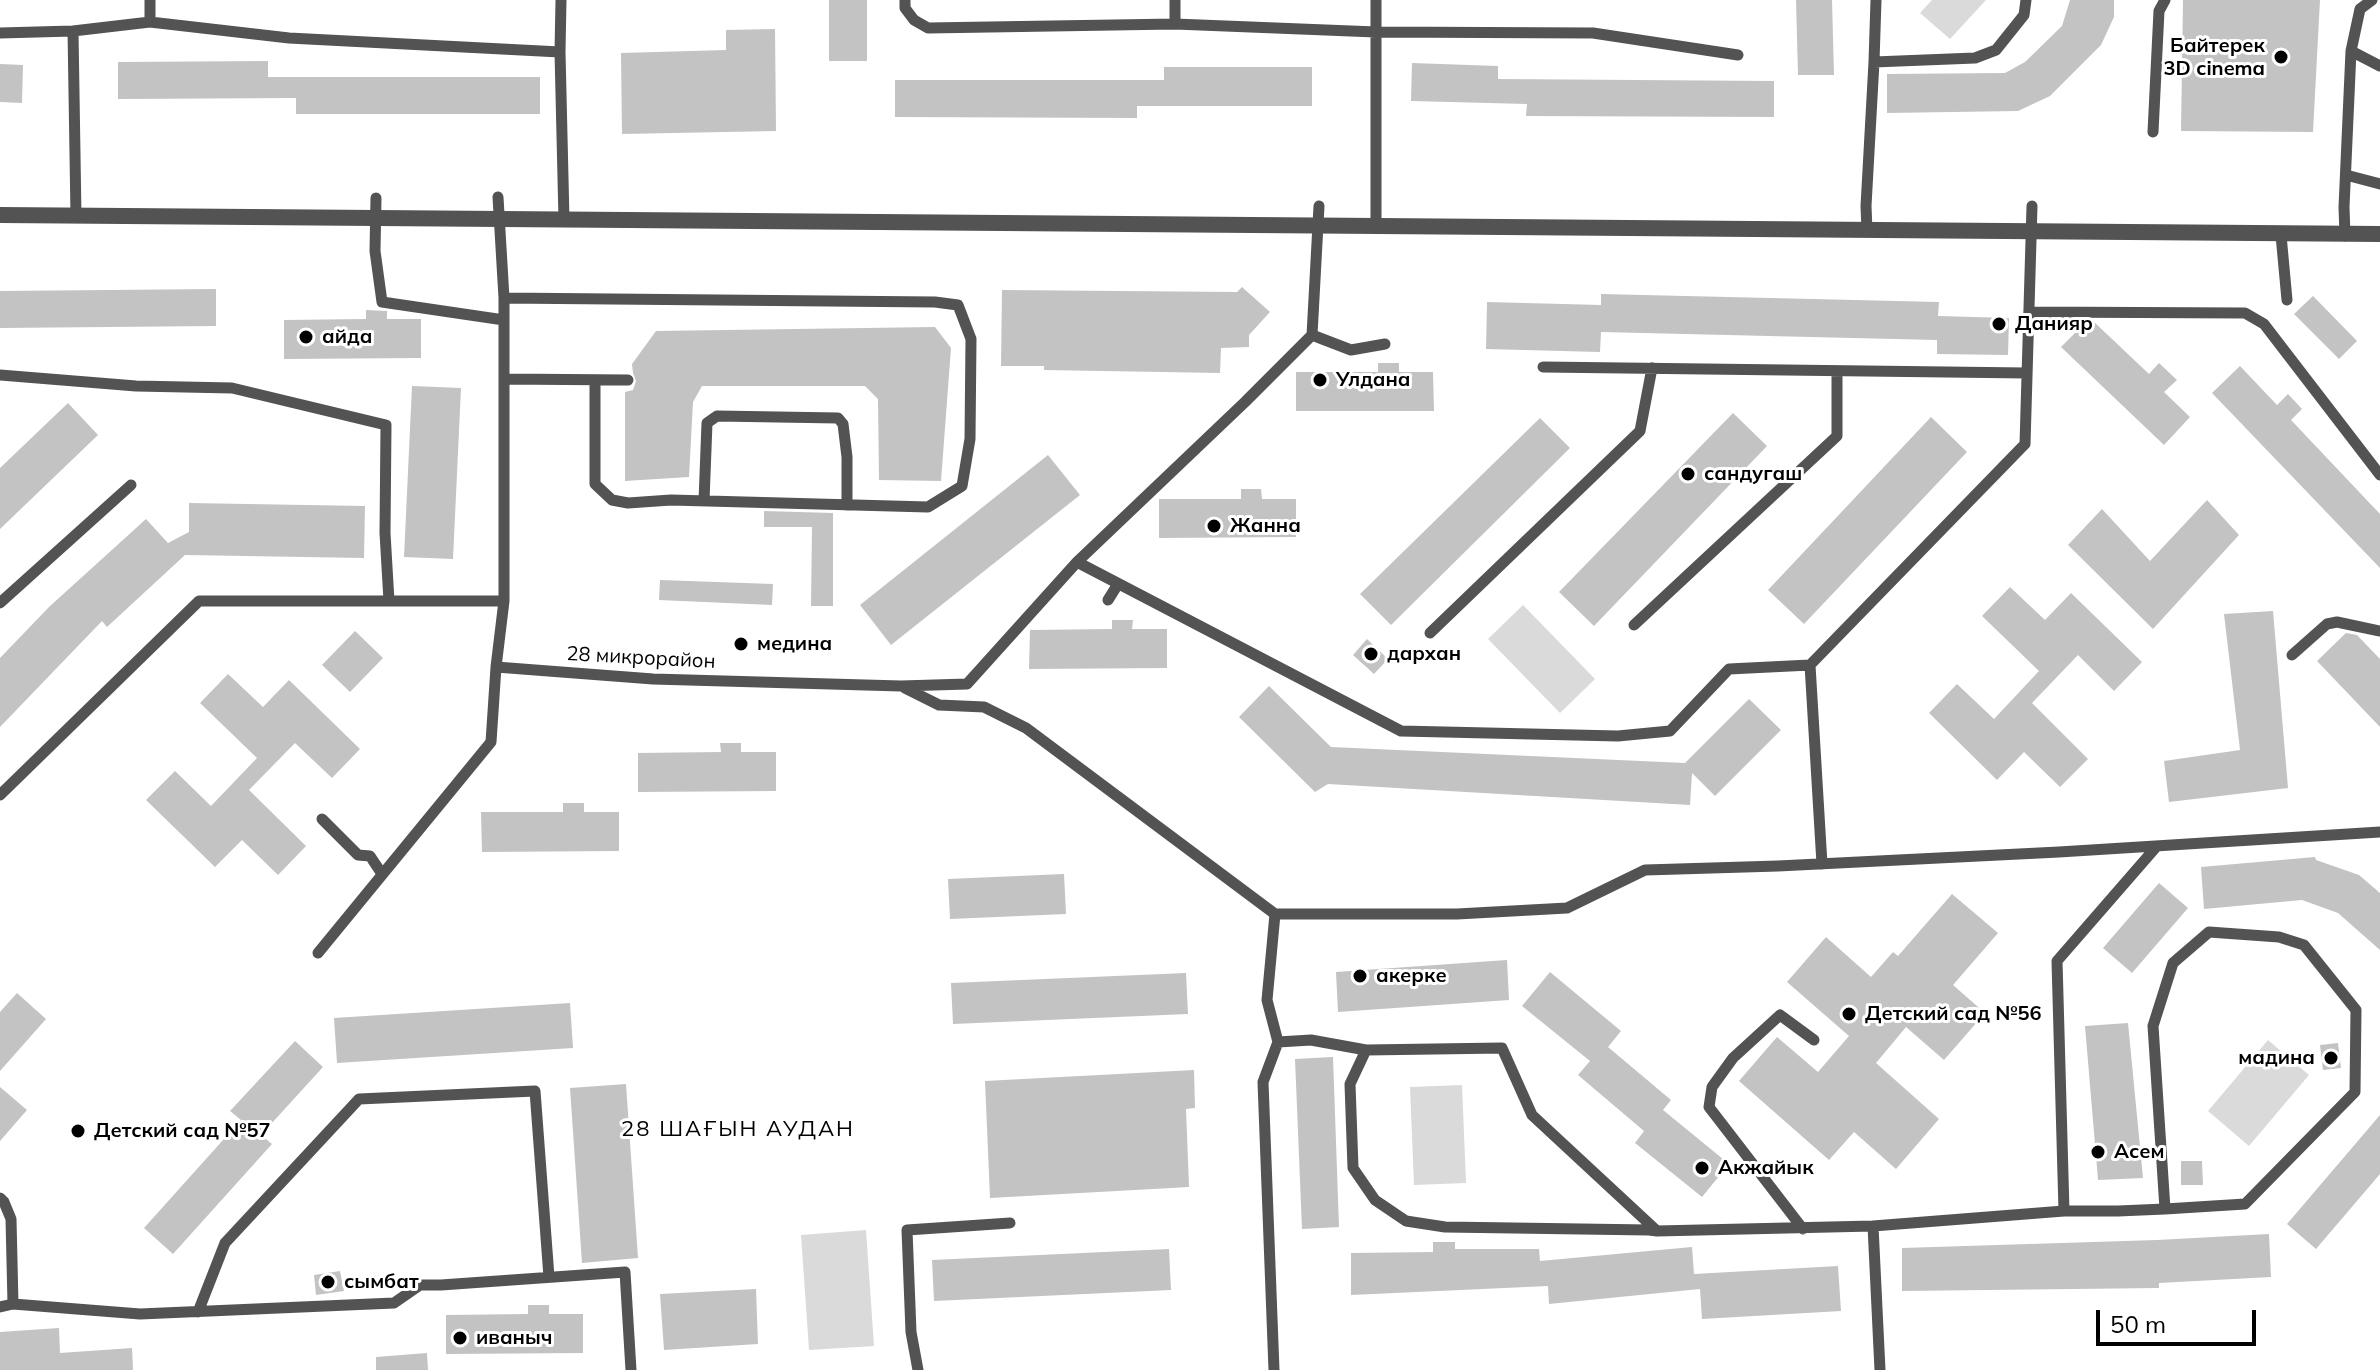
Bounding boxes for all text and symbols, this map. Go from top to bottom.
place label: Байтерек 3D cinema [2164,34,2265,81]
marker: Байтерек 3D cinema [2272,48,2290,66]
place label: Данияр [2015,312,2093,336]
marker: Данияр [1990,315,2008,333]
place label: айда [322,325,372,349]
marker: айда [297,328,315,346]
place label: Улдана [1336,368,1411,392]
marker: Улдана [1311,371,1329,389]
place label: сандугаш [1704,462,1802,486]
marker: сандугаш [1679,465,1697,483]
place label: Жанна [1230,514,1301,538]
marker: Жанна [1205,517,1223,535]
place label: медина [757,632,832,656]
marker: медина [732,635,750,653]
street label: 28 микрорайон [566,642,716,674]
place label: дархан [1387,642,1461,666]
marker: дархан [1362,645,1380,663]
place label: акерке [1376,964,1447,988]
marker: акерке [1351,967,1369,985]
place label: Детский сад №56 [1865,1002,2042,1026]
marker: Детский сад №56 [1840,1005,1858,1023]
place label: мадина [2238,1046,2315,1070]
marker: мадина [2322,1049,2340,1067]
district label: 28 ШАҒЫН АУДАН [621,1116,855,1142]
place label: Детский сад №57 [94,1119,271,1143]
marker: Детский сад №57 [69,1122,87,1140]
place label: Асем [2114,1140,2165,1164]
marker: Асем [2089,1143,2107,1161]
place label: Акжайык [1718,1156,1814,1180]
marker: Акжайык [1693,1159,1711,1177]
place label: сымбат [344,1270,419,1294]
marker: сымбат [319,1273,337,1291]
scale bar [2100,1294,2260,1344]
text: 50 m [2110,1309,2166,1339]
place label: иваныч [476,1326,552,1350]
marker: иваныч [451,1329,469,1347]

